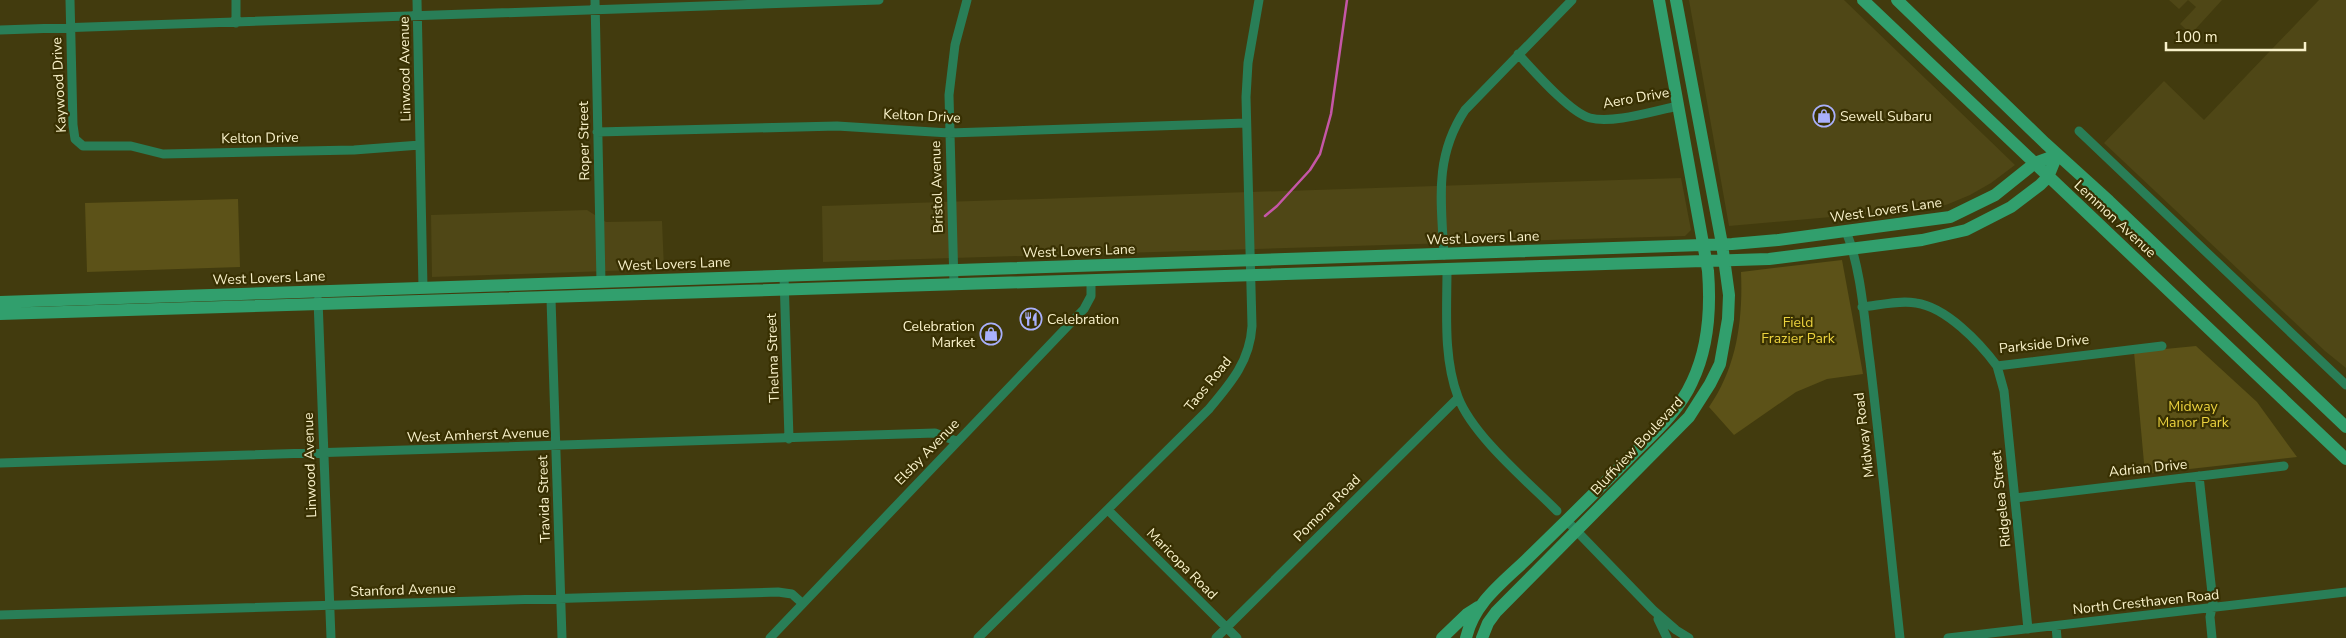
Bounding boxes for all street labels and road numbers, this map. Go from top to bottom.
street label: Linwood Avenue [395,16,415,122]
street label: Kaywood Drive [47,37,71,133]
street label: Aero Drive [1601,83,1671,113]
street label: Roper Street [574,101,594,181]
street label: Kelton Drive [883,104,961,128]
street label: Kelton Drive [221,128,299,148]
street label: Bristol Avenue [926,141,948,233]
street label: Lemmon Avenue [2070,176,2160,262]
street label: West Lovers Lane [1829,193,1943,227]
street label: West Lovers Lane [1426,227,1540,249]
street label: West Lovers Lane [1022,240,1136,262]
street label: West Lovers Lane [617,253,731,275]
street label: West Lovers Lane [212,267,326,289]
street label: Thelma Street [762,313,784,403]
street label: Parkside Drive [1998,330,2090,358]
street label: Taos Road [1180,353,1236,415]
street label: Midway Road [1849,391,1879,479]
street label: Bluffview Boulevard [1586,393,1688,499]
street label: Linwood Avenue [299,412,321,518]
street label: Elsby Avenue [890,415,964,489]
street label: West Amherst Avenue [406,423,550,447]
street label: Ridgelea Street [1986,450,2016,548]
street label: Adrian Drive [2108,454,2188,482]
street label: Travida Street [533,455,555,543]
street label: Pomona Road [1289,470,1365,546]
street label: Maricopa Road [1142,524,1222,604]
street label: Stanford Avenue [350,579,456,601]
street label: North Cresthaven Road [2072,585,2220,619]

